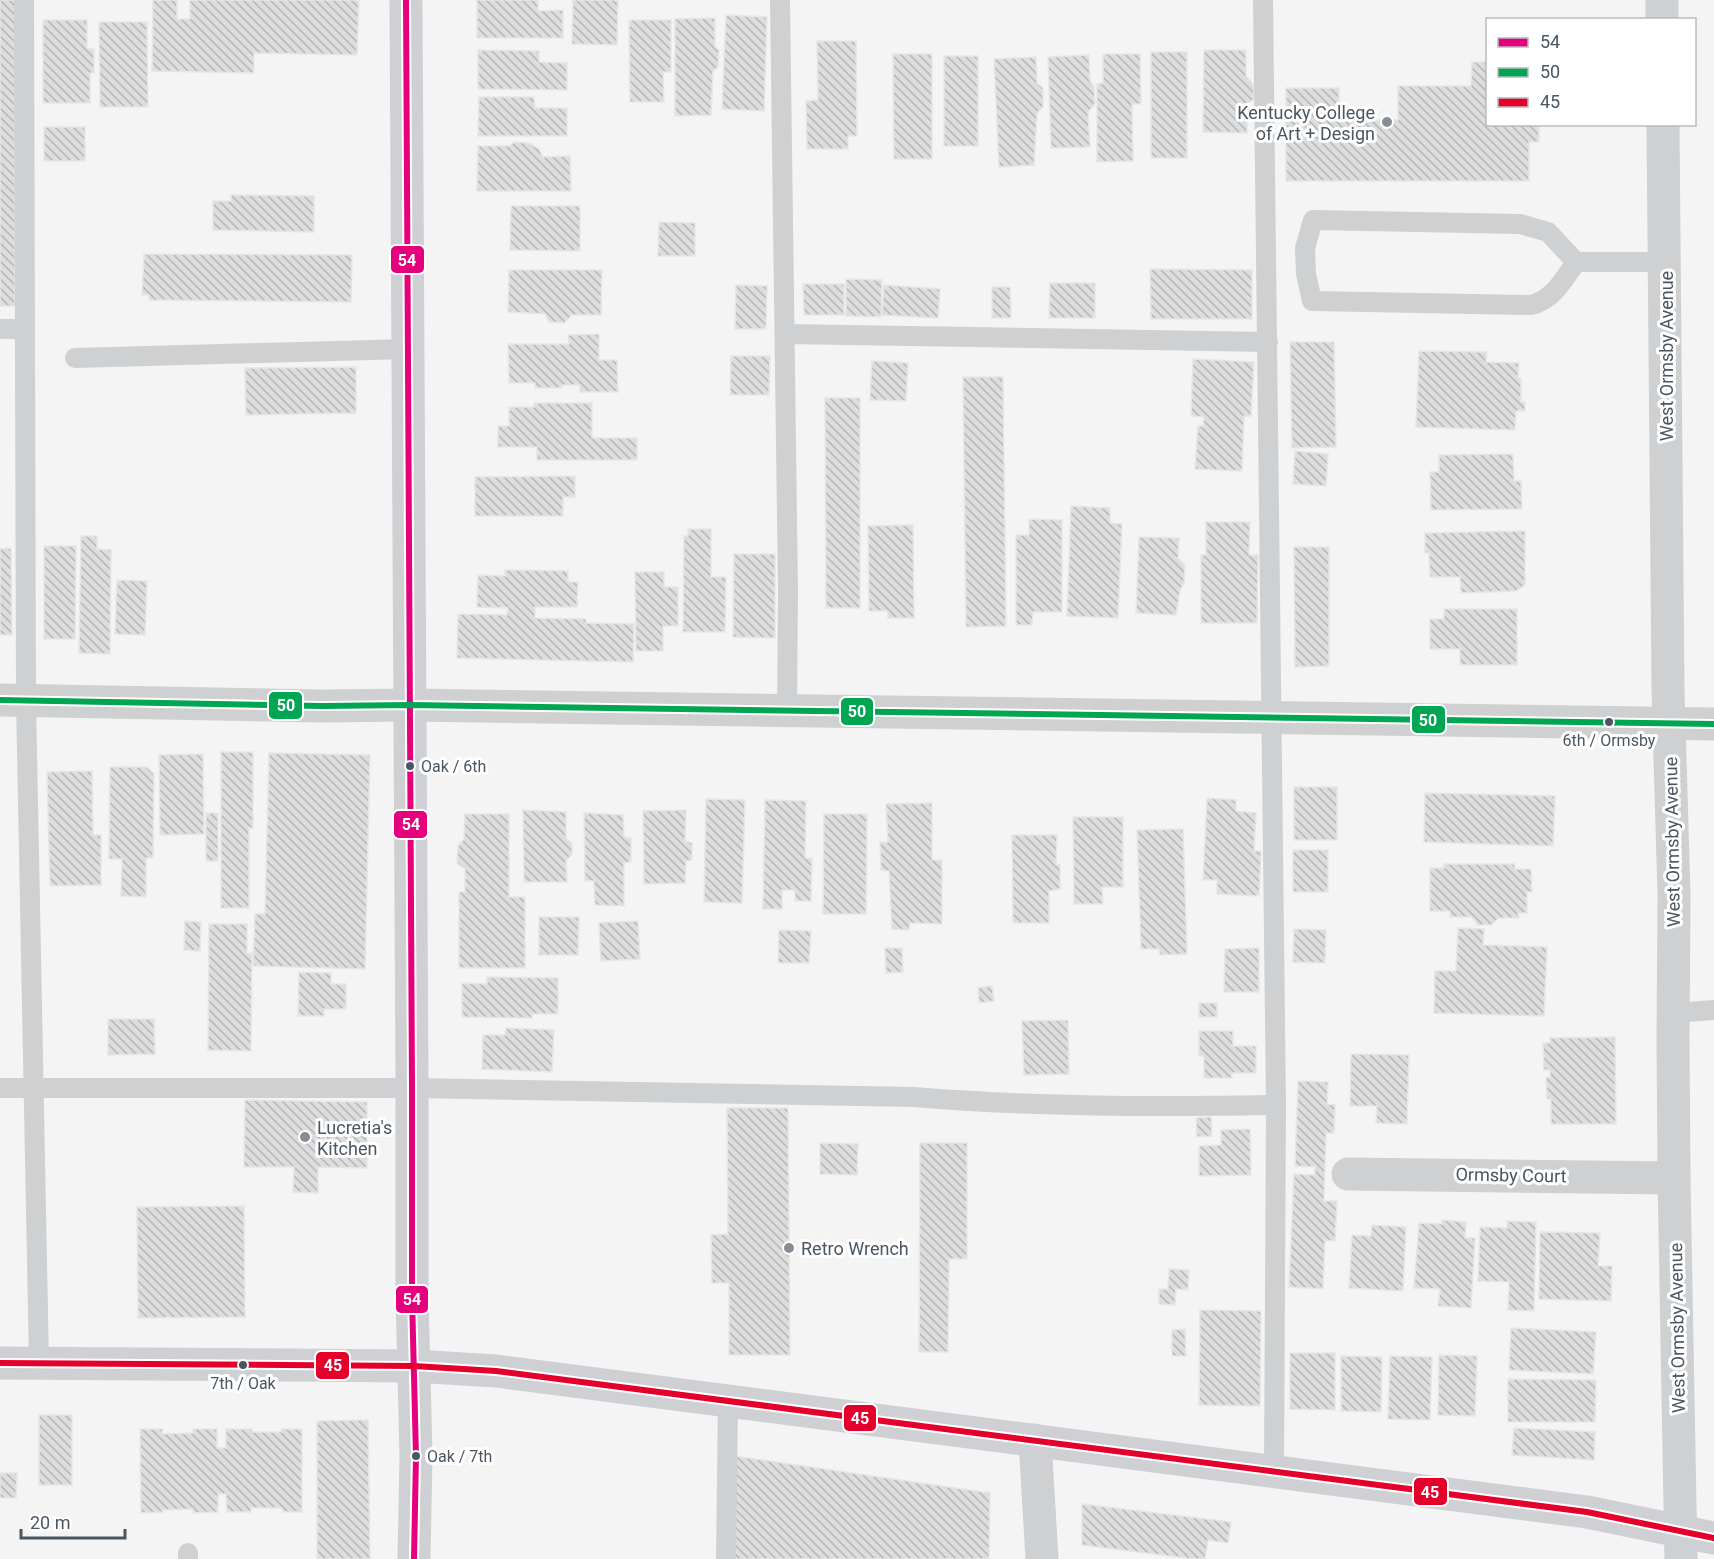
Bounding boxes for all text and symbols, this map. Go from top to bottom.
legend [1486,18,1696,126]
text: 54 [1540,31,1560,52]
text: 50 [1540,61,1560,82]
text: 45 [1540,91,1560,112]
place label: Kentucky College of Art + Design [1237,102,1375,144]
marker: Kentucky College of Art + Design [1380,115,1394,129]
line badge: 54 [390,245,425,274]
text: 54 [398,251,416,270]
street label: West Ormsby Avenue [1656,271,1677,441]
line badge: 50 [268,691,303,720]
text: 50 [277,696,295,715]
line badge: 50 [840,697,874,726]
text: 50 [848,702,866,721]
line badge: 50 [1411,705,1446,734]
text: 50 [1419,711,1437,730]
marker: 6th / Ormsby [1603,716,1615,728]
place label: 6th / Ormsby [1563,731,1656,750]
place label: Oak / 6th [421,757,486,776]
street label: West Ormsby Avenue [1660,757,1684,927]
marker: Oak / 6th [404,760,416,772]
line badge: 54 [393,810,428,839]
text: 54 [402,815,420,834]
place label: Lucretia's Kitchen [317,1117,392,1159]
marker: Lucretia's Kitchen [298,1130,312,1144]
street label: Ormsby Court [1455,1164,1567,1186]
place label: Retro Wrench [801,1238,909,1259]
marker: Retro Wrench [782,1241,796,1255]
street label: West Ormsby Avenue [1665,1243,1689,1413]
line badge: 54 [395,1285,429,1314]
text: 54 [403,1290,421,1309]
line badge: 45 [315,1351,350,1380]
text: 45 [324,1356,342,1375]
marker: 7th / Oak [237,1359,249,1371]
place label: 7th / Oak [210,1374,277,1393]
line badge: 45 [843,1404,877,1432]
text: 45 [851,1409,869,1428]
place label: Oak / 7th [427,1447,492,1466]
marker: Oak / 7th [410,1450,422,1462]
line badge: 45 [1413,1477,1448,1506]
text: 45 [1421,1483,1439,1502]
scale bar [21,1502,124,1540]
text: 20 m [30,1512,70,1533]

